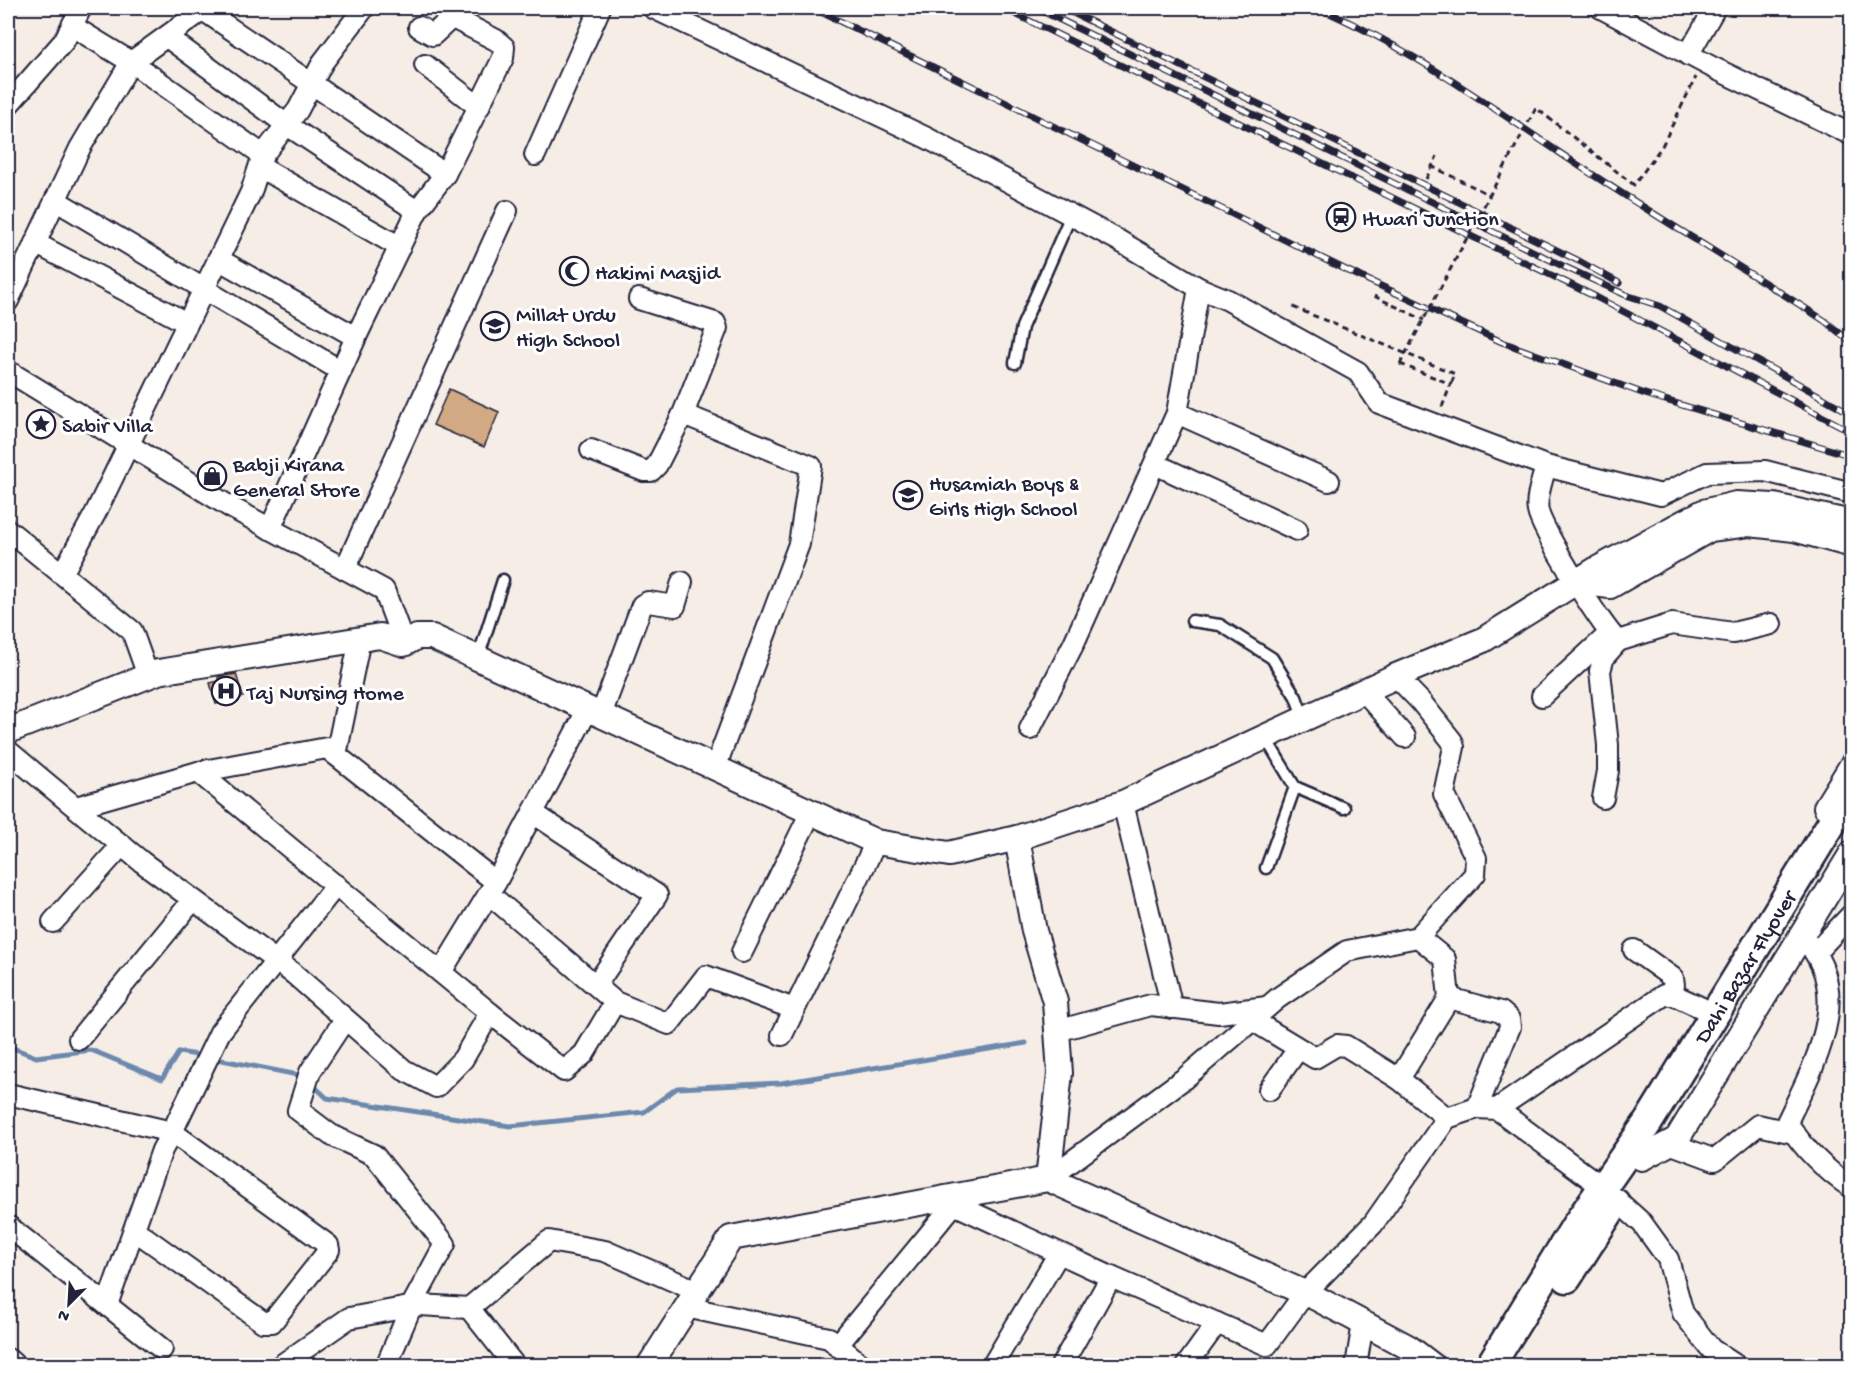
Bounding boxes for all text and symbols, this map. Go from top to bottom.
station icon: Itwari Junction [1325,201,1357,233]
place label: Itwari Junction [1362,208,1499,234]
mosque icon: Hakimi Masjid [558,255,590,287]
place label: Hakimi Masjid [595,262,722,288]
place label: Millat Urdu High School [516,304,620,355]
school or university icon: Millat Urdu High School [479,310,511,342]
place icon: Sabir Villa [25,408,57,440]
place label: Sabir Villa [62,415,153,441]
place label: Babji Kirana General Store [232,454,360,505]
shop icon: Babji Kirana General Store [196,460,228,492]
place label: Husamiah Boys & Girls High School [929,473,1079,524]
school or university icon: Husamiah Boys & Girls High School [892,479,924,511]
hospital icon: Taj Nursing Home [210,675,242,707]
place label: Taj Nursing Home [245,682,404,708]
street label: Dahi Bazar Flyover [1690,885,1805,1051]
north arrow [39,1274,99,1334]
text: N [55,1303,73,1325]

